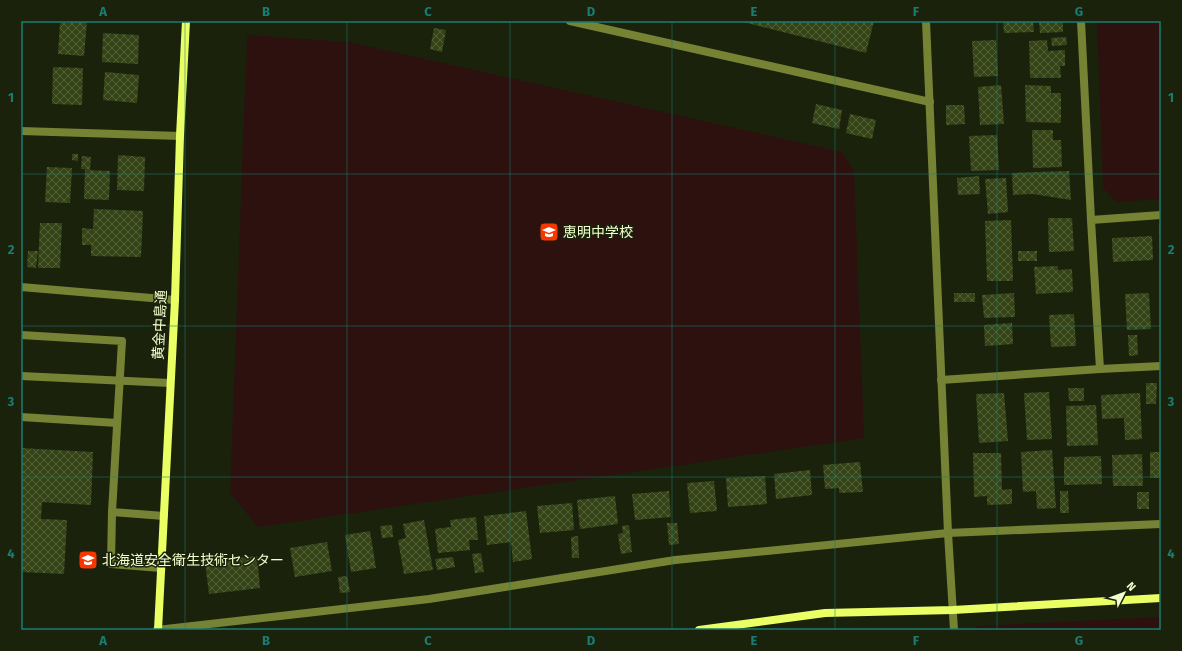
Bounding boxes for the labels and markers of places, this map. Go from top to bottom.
school or university icon: 恵明中学校 [538,221,560,243]
place label: 恵明中学校 [563,224,633,241]
school or university icon: 北海道安全衛生技術センター [77,549,99,571]
place label: 北海道安全衛生技術センター [102,552,284,569]

